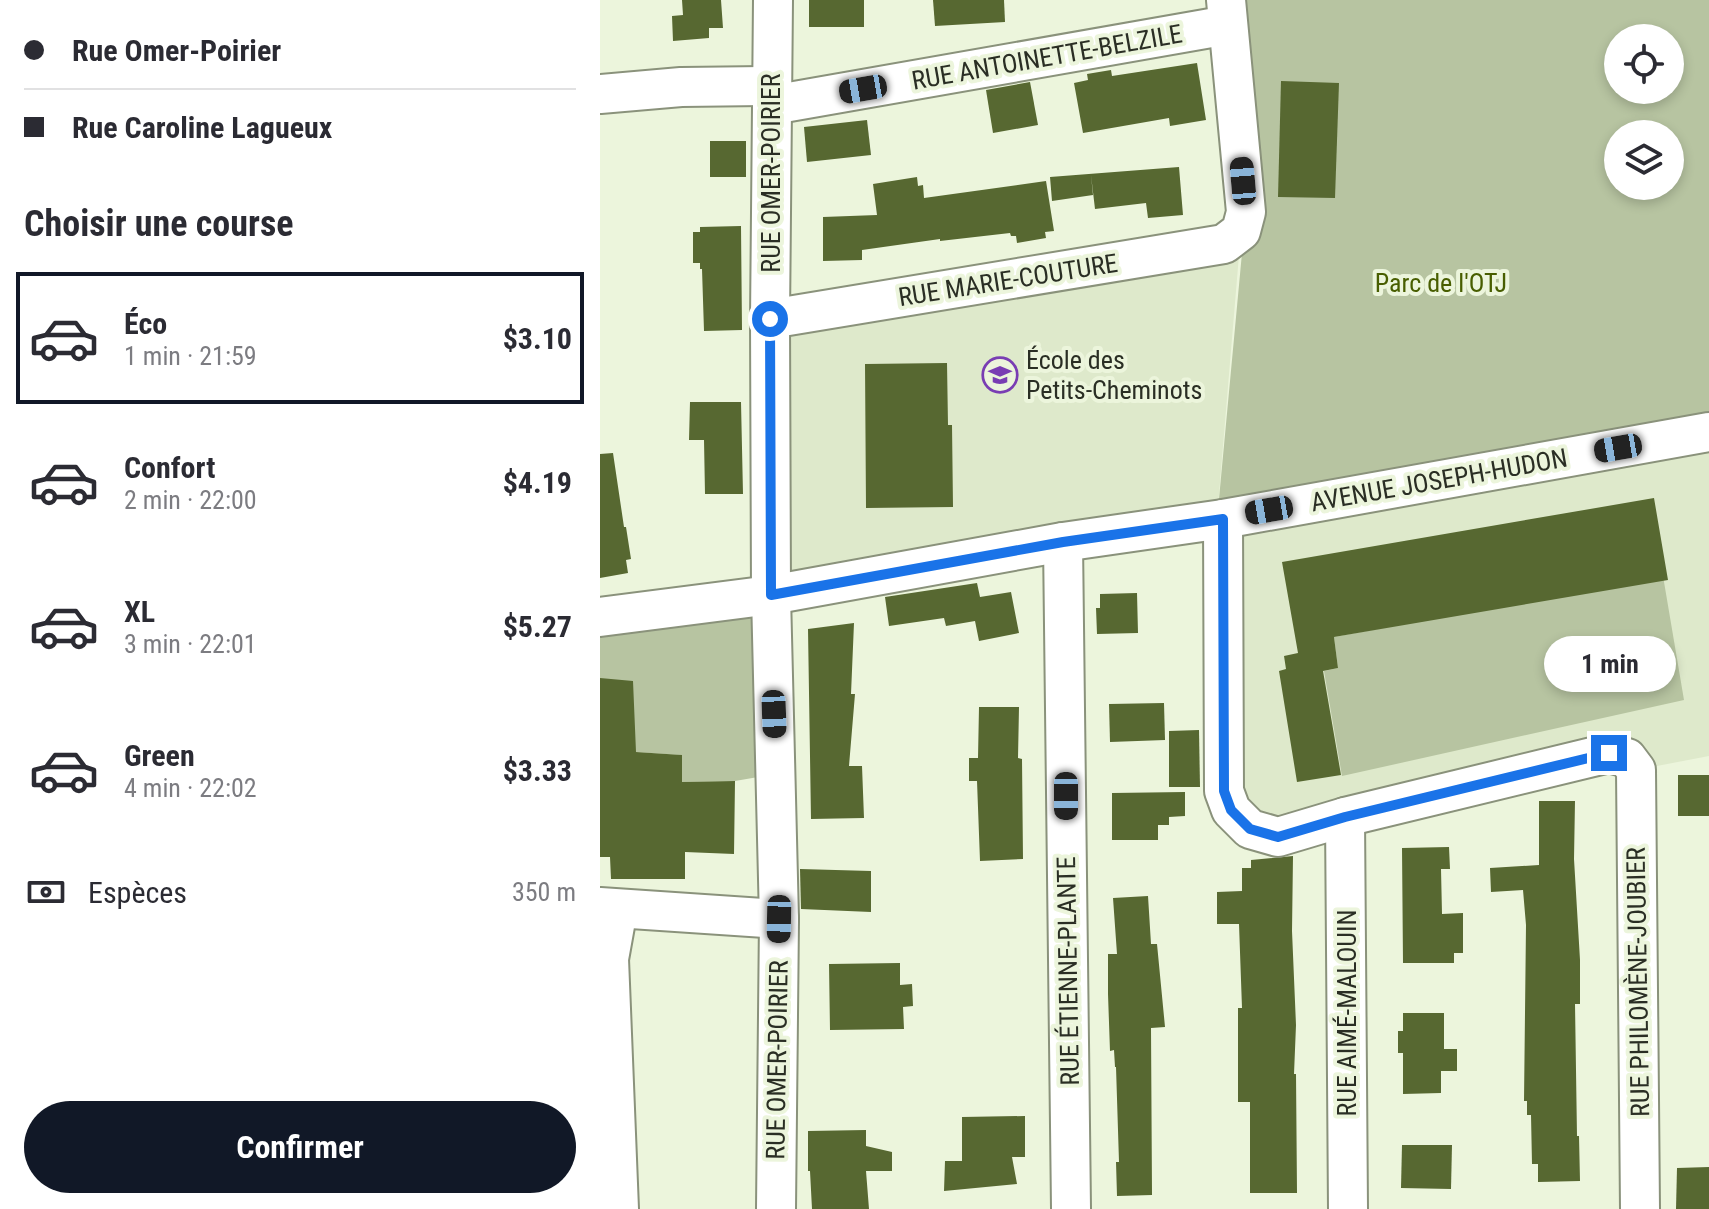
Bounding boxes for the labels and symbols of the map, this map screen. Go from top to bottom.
street label: RUE ANTOINETTE-BELZILE [909,18,1185,96]
street label: RUE OMER-POIRIER [756,73,786,273]
car [837,73,889,105]
car [1229,156,1257,206]
street label: RUE MARIE-COUTURE [896,248,1120,312]
park label: Parc de l'OTJ [1375,268,1507,298]
route start [752,301,788,337]
place label: École des Petits-Cheminots [1026,345,1202,405]
school or university icon: École des Petits-Cheminots [981,356,1019,394]
car [1592,432,1644,464]
street label: AVENUE JOSEPH-HUDON [1308,443,1570,517]
car [1243,494,1295,526]
callout: 1 min [1543,637,1675,693]
car [761,690,787,738]
route end [1591,735,1627,771]
car [1054,772,1078,820]
street label: RUE PHILOMÈNE-JOUBIER [1621,847,1655,1117]
street label: RUE ÉTIENNE-PLANTE [1051,856,1085,1086]
car [767,895,791,943]
street label: RUE AIMÉ-MALOUIN [1332,909,1362,1117]
street label: RUE OMER-POIRIER [760,960,794,1160]

